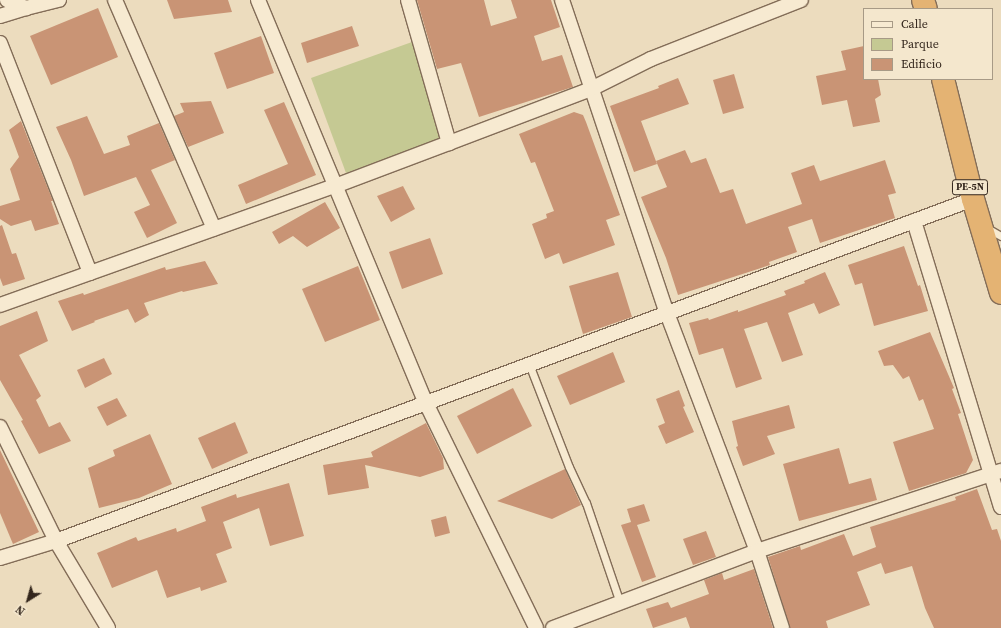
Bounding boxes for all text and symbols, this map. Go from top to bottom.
legend [863,8,993,80]
text: Calle [901,16,928,32]
text: Parque [901,36,939,52]
text: Edificio [901,56,942,72]
road number: PE-5N [951,179,989,195]
north arrow [8,580,48,620]
text: N [13,602,28,618]

